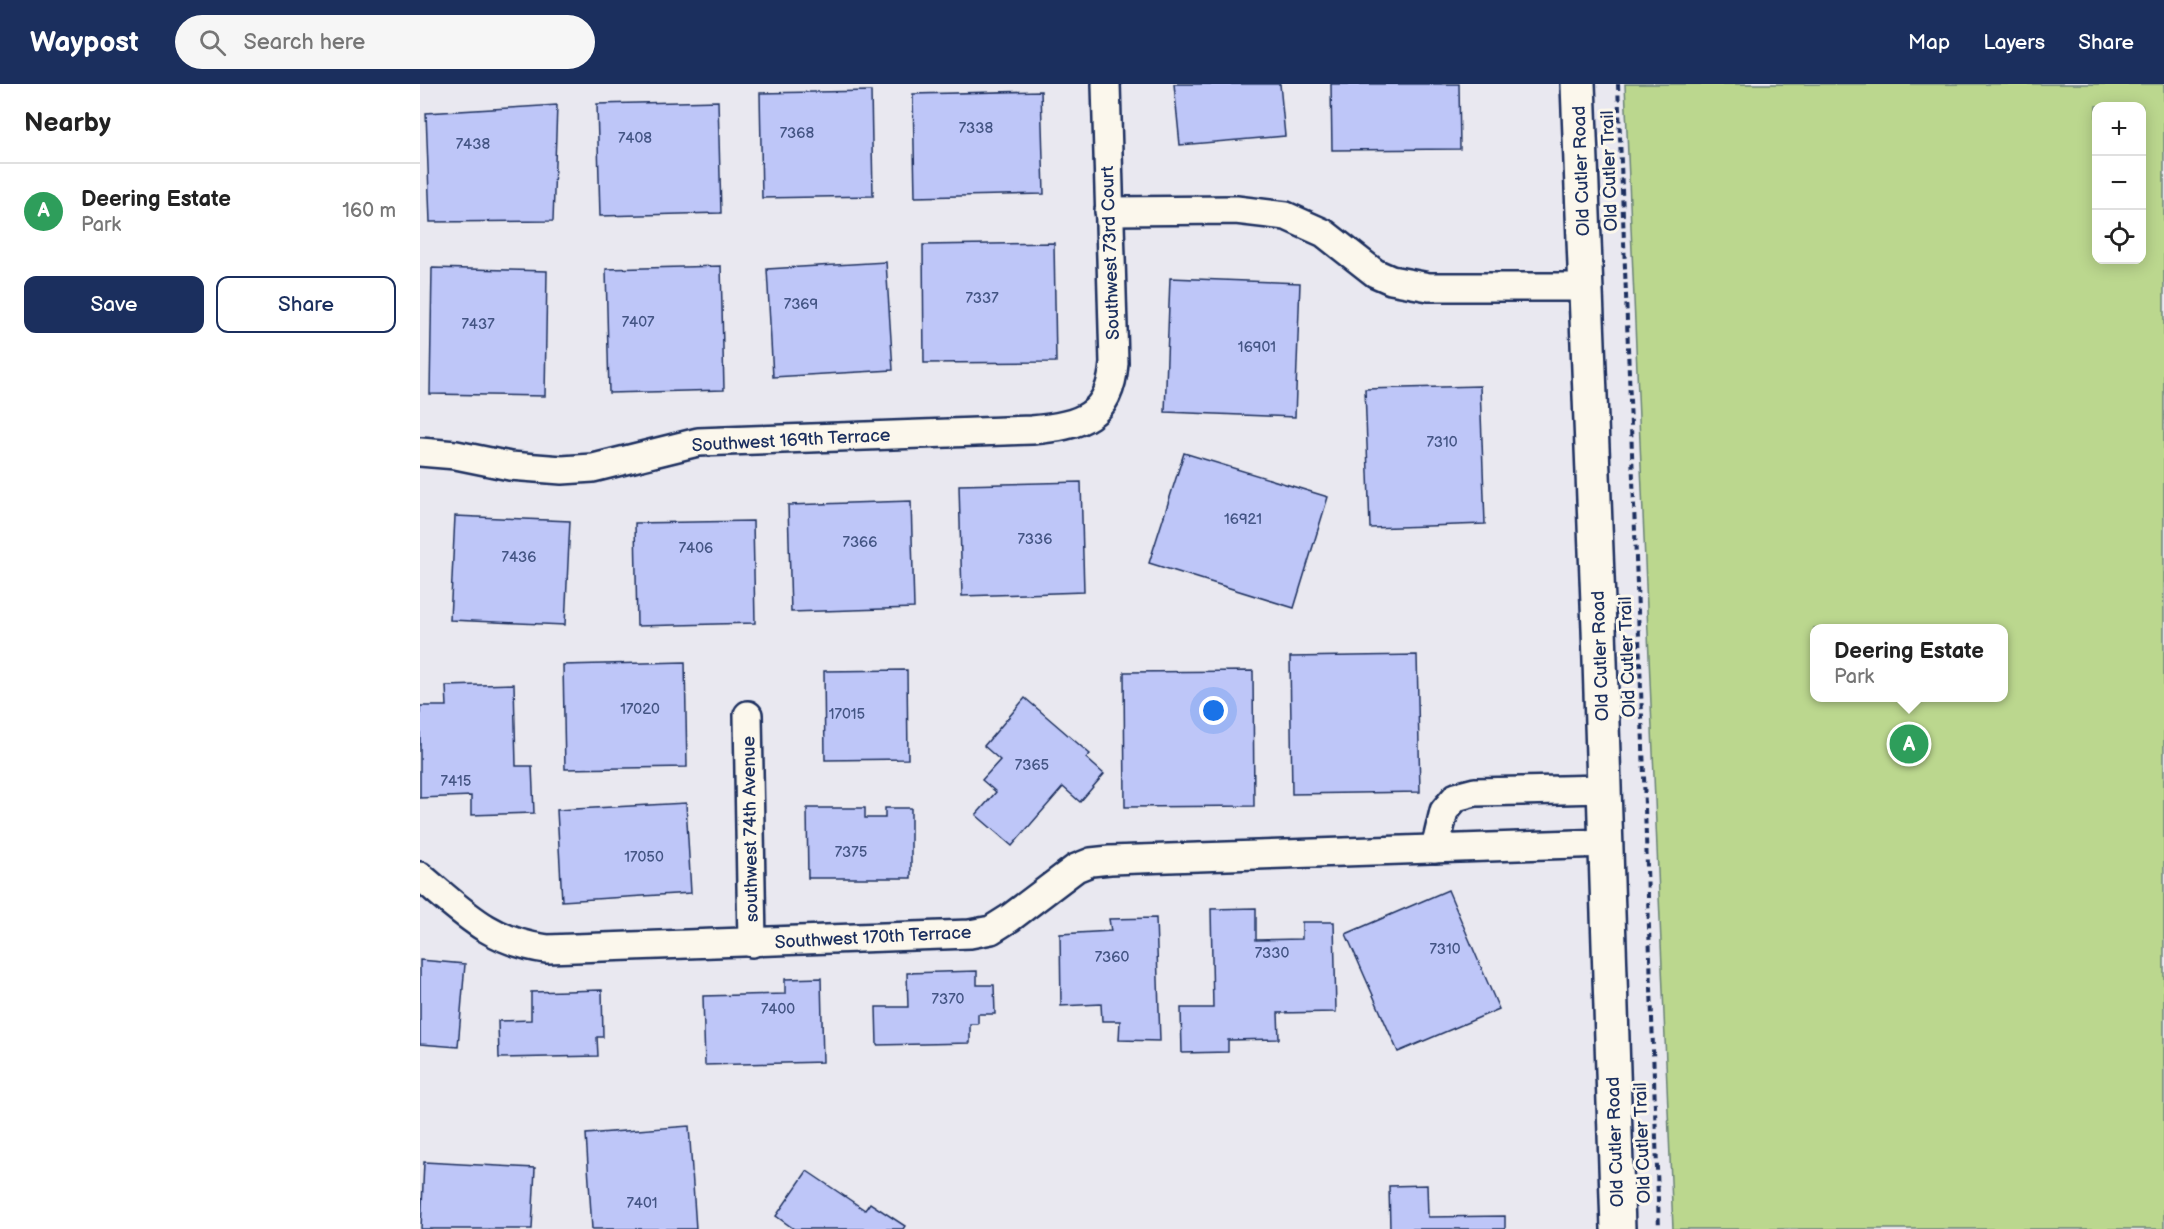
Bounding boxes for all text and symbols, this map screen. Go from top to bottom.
search box [175,15,595,69]
text: Waypost [30,26,139,59]
icon: search [196,26,229,59]
text: Search here [244,29,365,56]
text: Map [1908,30,1950,55]
text: Layers [1983,30,2045,55]
text: Share [2078,30,2134,55]
map controls [2092,102,2146,264]
button: + [2092,102,2146,156]
street label: Old Cutler Road [1569,105,1594,237]
text: Nearby [24,108,111,139]
street label: Old Cutler Trail [1597,110,1622,232]
house number: 7338 [959,119,994,138]
house number: 7368 [780,124,814,143]
house number: 7408 [618,129,652,148]
house number: 7438 [456,135,490,154]
button: − [2092,156,2146,210]
street label: Southwest 73rd Court [1097,165,1124,340]
text: Deering Estate [81,186,231,213]
text: A [37,199,50,223]
text: 160 m [342,199,396,223]
button: locate [2092,210,2146,264]
text: Park [81,213,121,237]
button: Save [24,276,204,333]
button: Share [216,276,396,333]
house number: 7337 [965,289,999,308]
house number: 7369 [784,295,818,314]
house number: 7407 [622,313,655,332]
house number: 7437 [461,315,495,334]
house number: 16901 [1238,338,1276,357]
street label: Southwest 169th Terrace [691,425,891,456]
house number: 7310 [1426,433,1458,452]
house number: 16921 [1224,510,1262,529]
house number: 7336 [1018,530,1052,549]
house number: 7366 [843,533,877,552]
house number: 7406 [679,539,713,558]
house number: 7436 [502,548,536,567]
street label: Old Cutler Road [1588,590,1613,722]
street label: Old Cutler Trail [1615,596,1640,718]
popup [1810,624,2008,702]
text: Deering Estate [1834,638,1984,665]
text: Park [1834,665,1874,689]
your location [1199,696,1228,725]
house number: 17020 [620,700,660,719]
house number: 17015 [829,705,865,724]
pin: A [1890,722,1928,766]
street label: southwest 74th Avenue [738,735,763,922]
house number: 7365 [1015,756,1049,775]
house number: 7415 [441,772,471,791]
house number: 7375 [835,843,867,862]
house number: 17050 [624,848,664,867]
street label: Southwest 170th Terrace [774,922,972,953]
house number: 7310 [1429,940,1461,959]
house number: 7330 [1255,944,1289,963]
house number: 7360 [1095,948,1129,967]
house number: 7370 [932,990,965,1009]
house number: 7400 [761,1000,795,1019]
street label: Old Cutler Road [1603,1076,1628,1208]
street label: Old Cutler Trail [1630,1082,1655,1204]
house number: 7401 [626,1194,658,1213]

